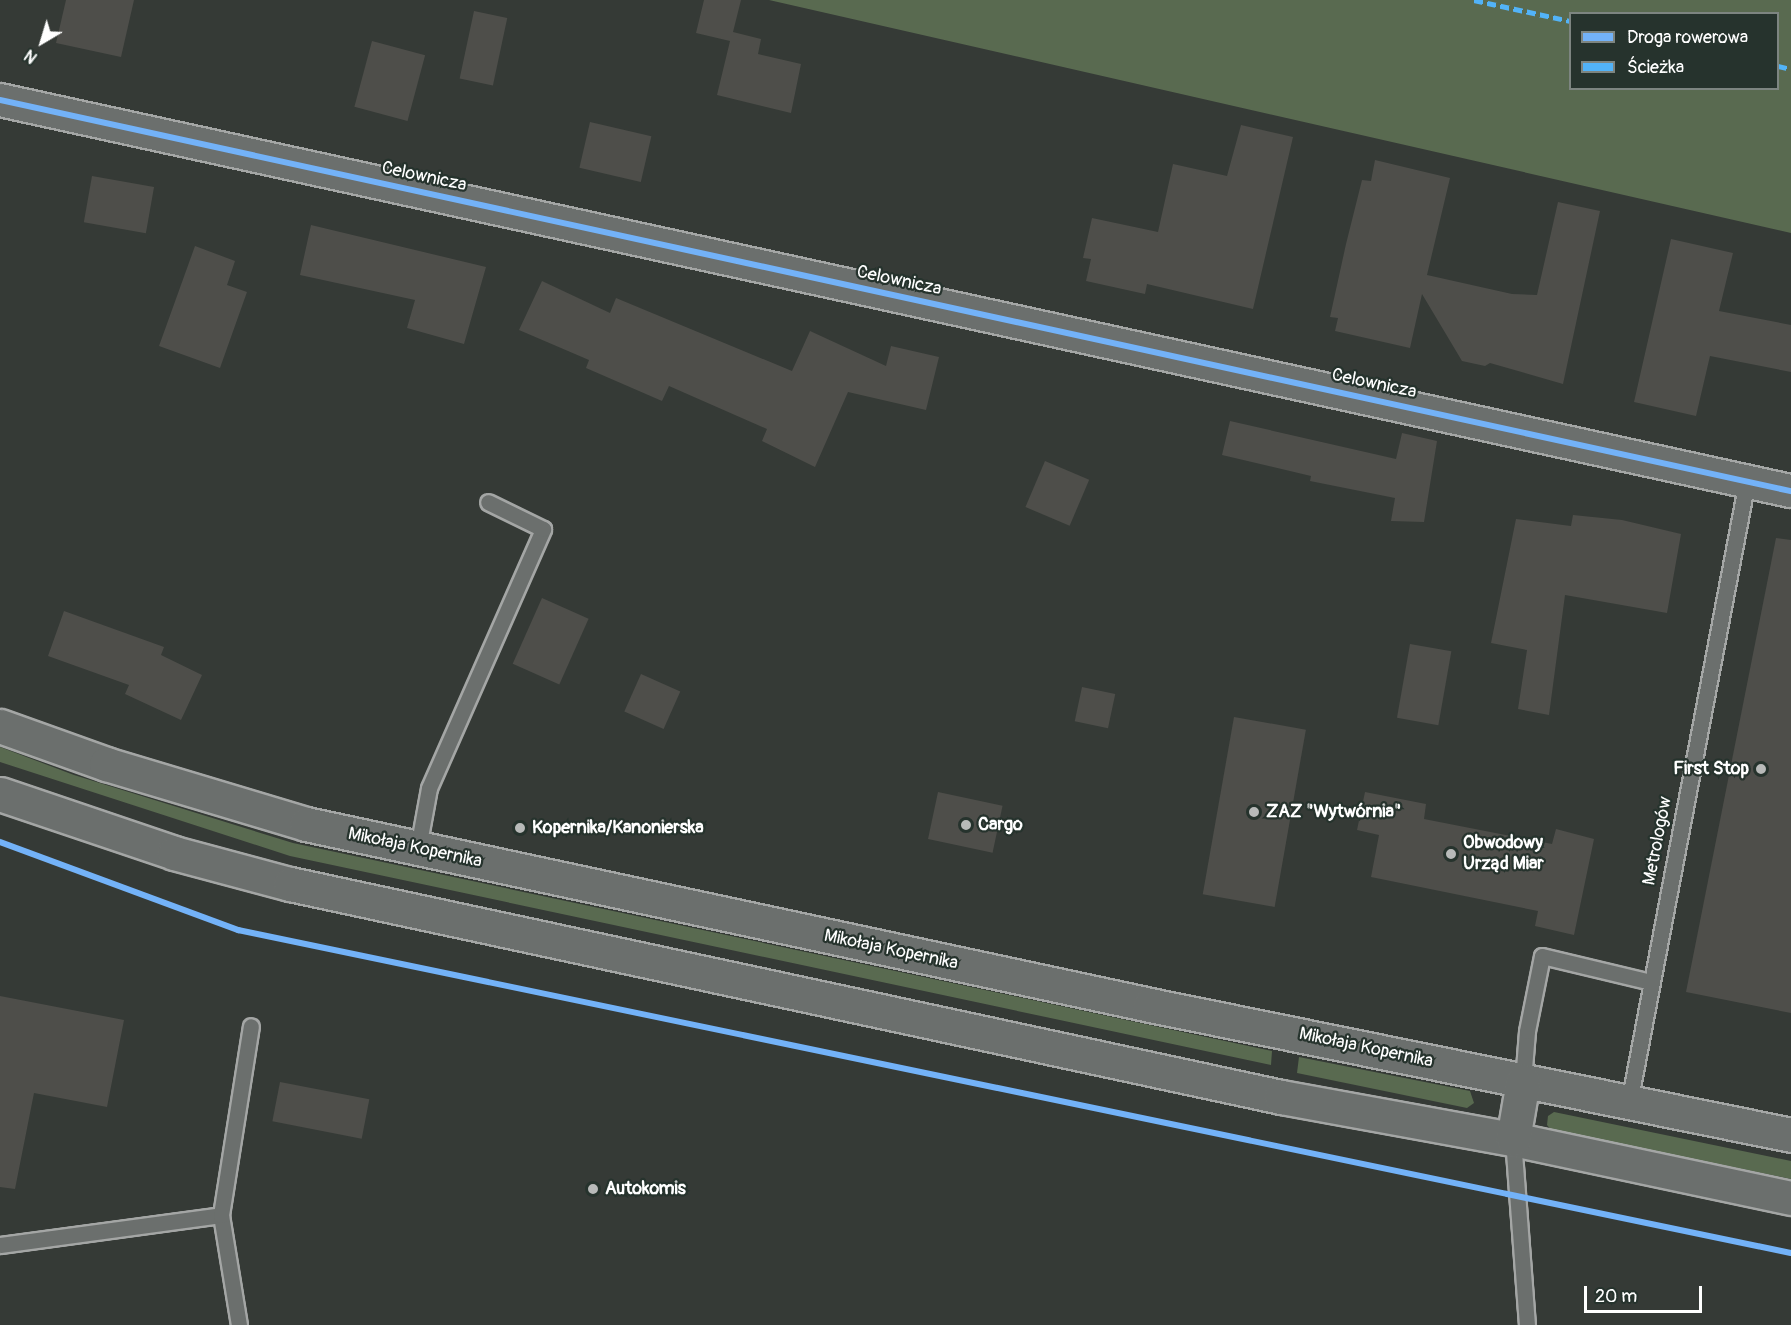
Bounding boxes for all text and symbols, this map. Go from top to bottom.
north arrow [12,12,72,72]
legend [1569,12,1779,90]
text: Droga rowerowa [1627,26,1748,49]
text: N [21,45,41,67]
text: Ścieżka [1627,56,1684,79]
street label: Celownicza [380,157,468,197]
street label: Celownicza [855,261,943,301]
street label: Celownicza [1330,364,1418,404]
place label: First Stop [1673,758,1749,780]
marker: First Stop [1754,762,1768,776]
street label: Metrologów [1639,795,1677,887]
place label: ZAZ "Wytwórnia" [1266,801,1401,823]
marker: ZAZ "Wytwórnia" [1247,805,1261,819]
place label: Cargo [978,814,1023,836]
place label: Kopernika/Kanonierska [532,817,704,839]
marker: Cargo [959,818,973,832]
marker: Kopernika/Kanonierska [513,821,527,835]
street label: Mikołaja Kopernika [346,823,484,873]
place label: Obwodowy Urząd Miar [1463,833,1544,876]
marker: Obwodowy Urząd Miar [1444,847,1458,861]
street label: Mikołaja Kopernika [822,925,960,975]
street label: Mikołaja Kopernika [1297,1023,1435,1073]
place label: Autokomis [605,1178,686,1200]
marker: Autokomis [586,1182,600,1196]
scale bar [1587,1274,1706,1312]
text: 20 m [1595,1285,1637,1308]

